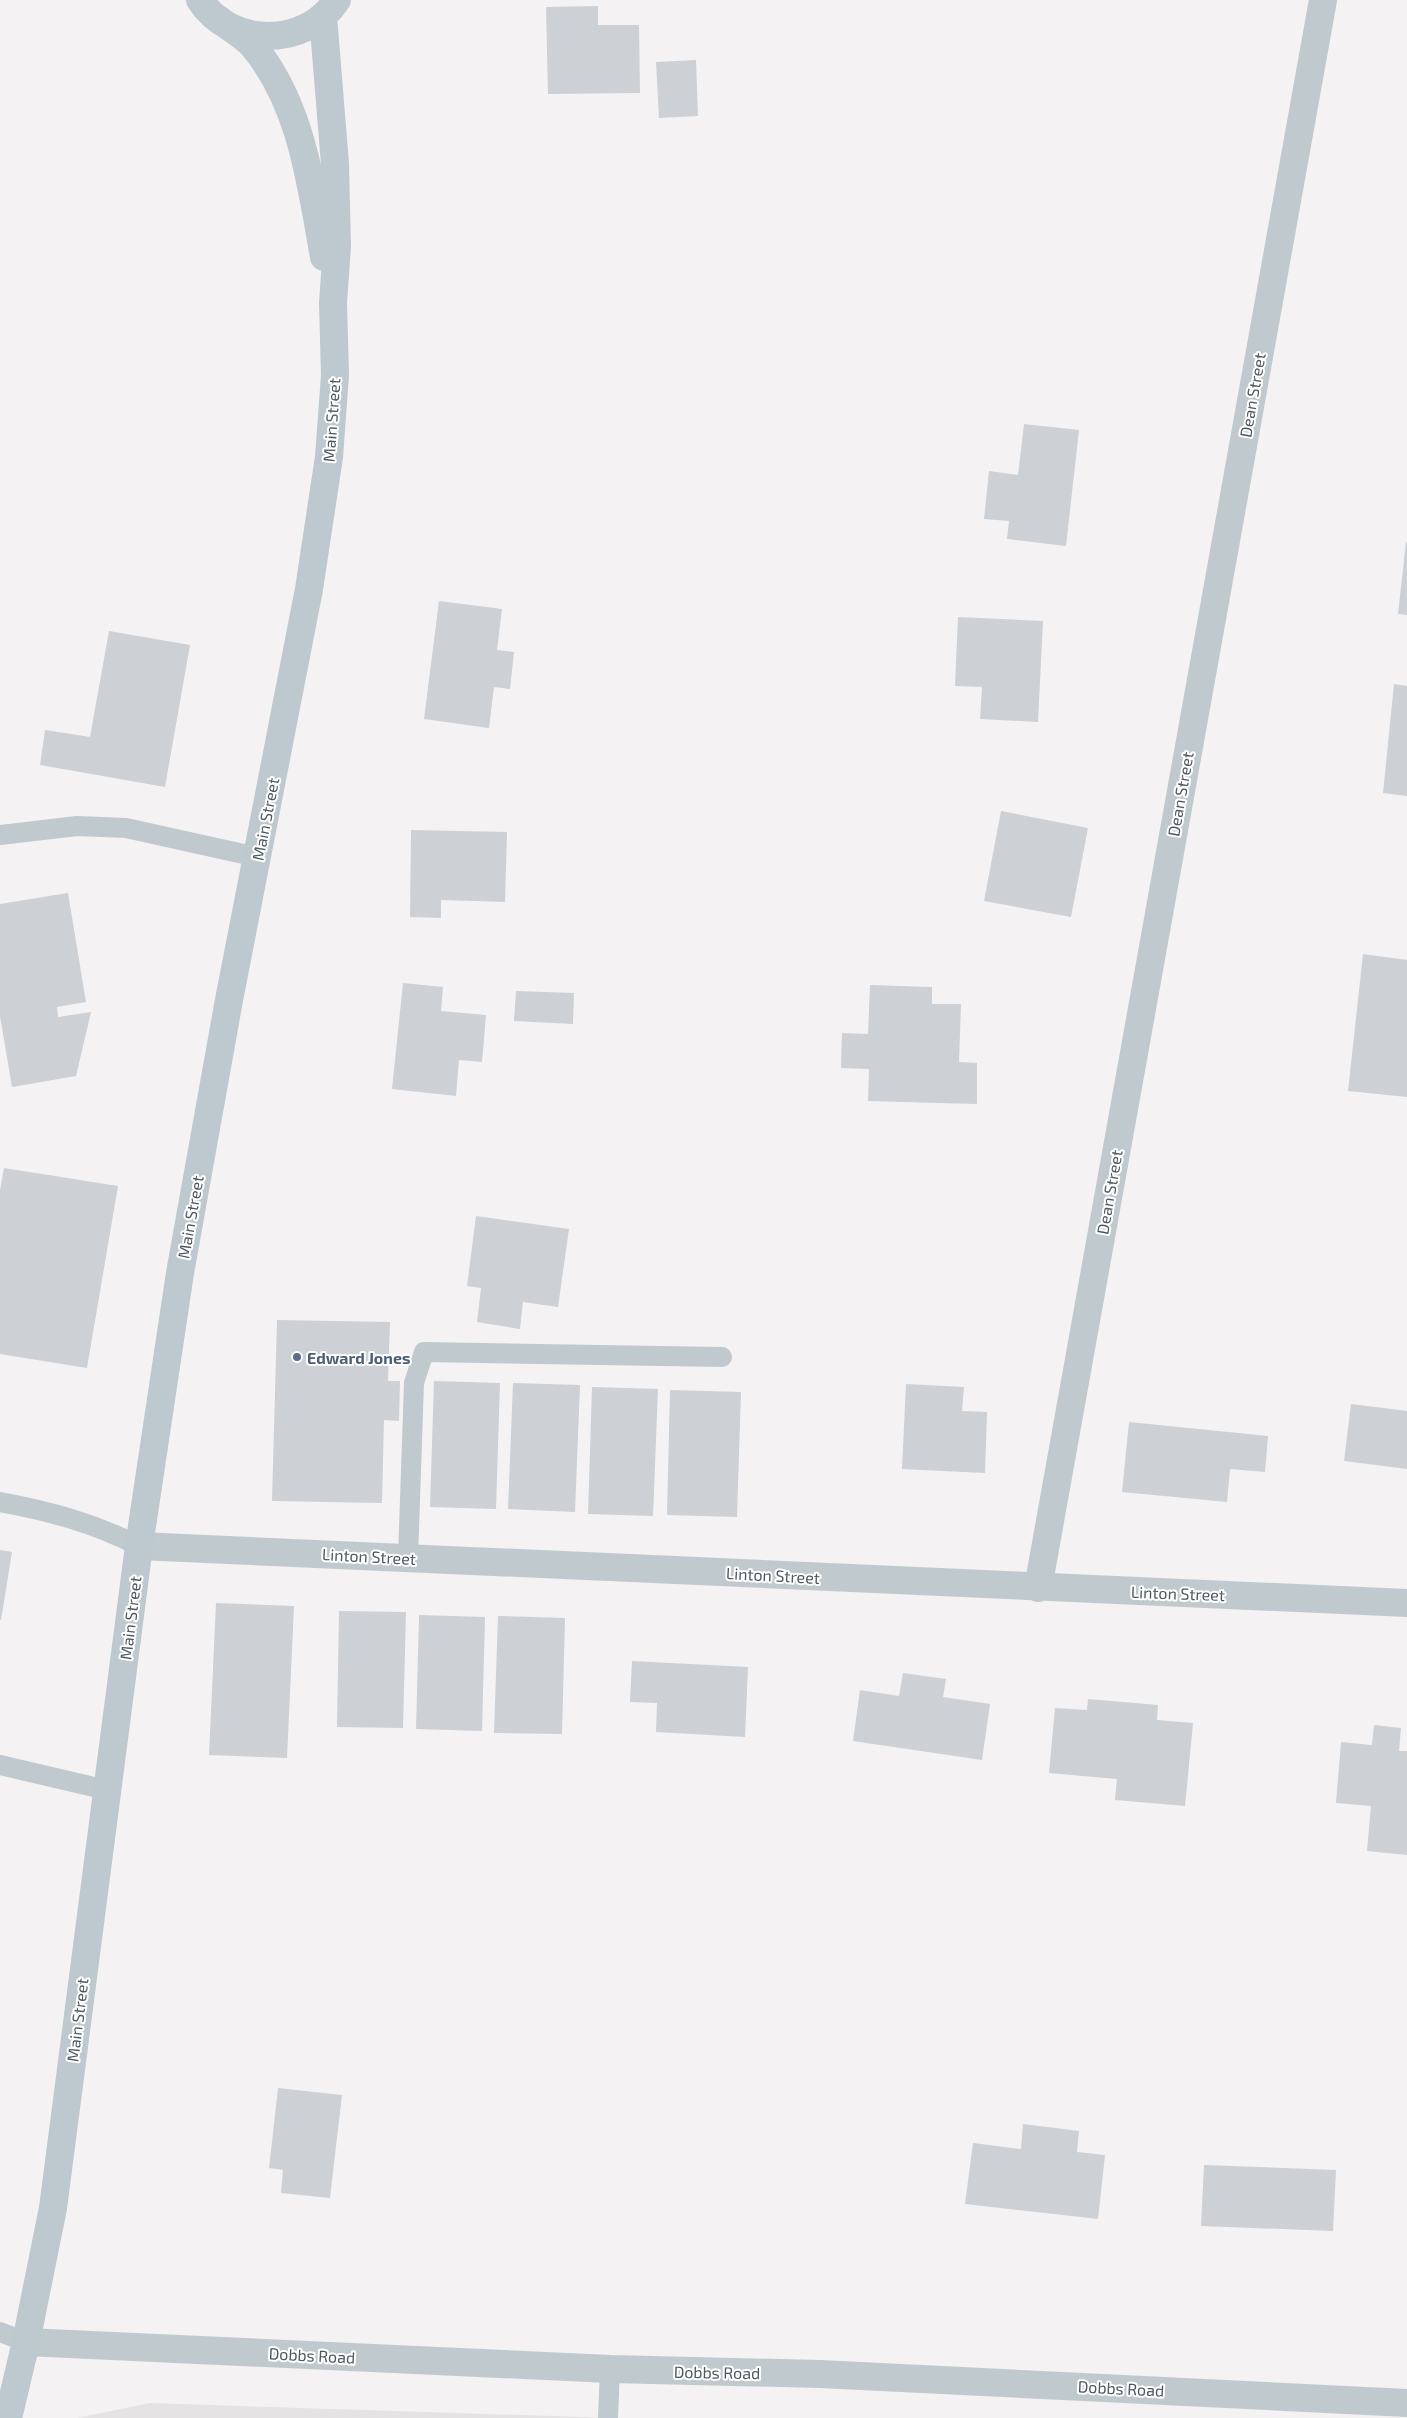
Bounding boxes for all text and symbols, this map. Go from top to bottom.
street label: Dean Street [1235,351,1269,439]
street label: Main Street [319,377,343,463]
street label: Dean Street [1163,750,1197,838]
street label: Main Street [248,776,282,862]
street label: Dean Street [1092,1148,1126,1236]
street label: Main Street [173,1174,207,1260]
place label: Edward Jones [307,1348,410,1367]
marker: Edward Jones [291,1351,303,1363]
street label: Linton Street [322,1544,416,1568]
street label: Linton Street [726,1563,820,1587]
street label: Main Street [115,1575,145,1661]
street label: Linton Street [1131,1582,1225,1604]
street label: Main Street [62,1977,92,2063]
street label: Dobbs Road [268,2343,356,2367]
street label: Dobbs Road [674,2362,760,2382]
street label: Dobbs Road [1077,2376,1165,2400]

